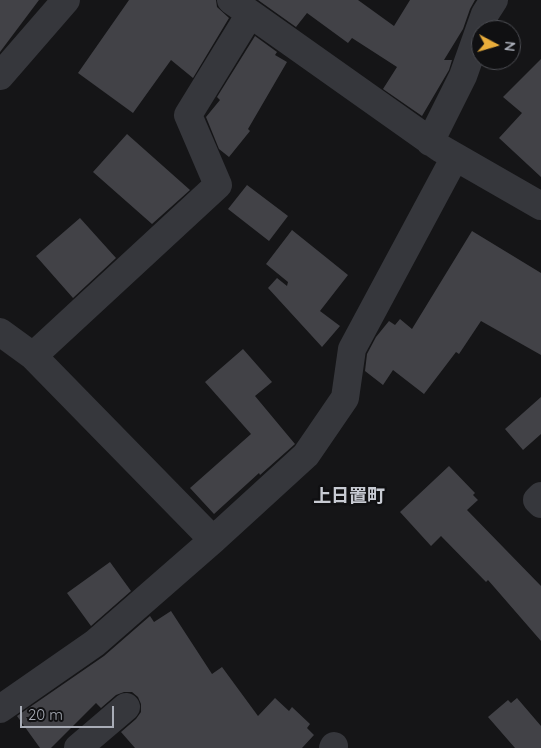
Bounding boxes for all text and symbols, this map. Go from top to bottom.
north arrow [471,20,521,70]
text: N [500,40,519,53]
district label: 上日置町 [313,486,385,508]
scale bar [22,696,116,728]
text: 20 m [28,705,63,724]

